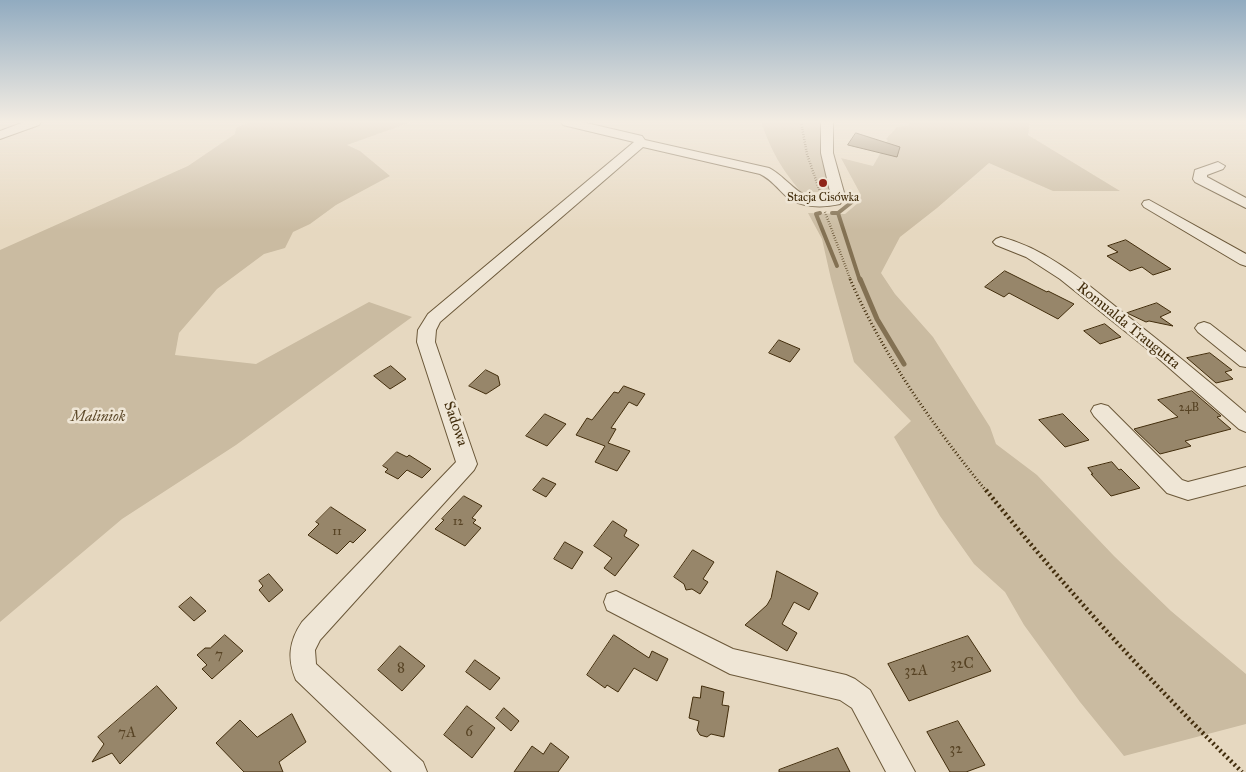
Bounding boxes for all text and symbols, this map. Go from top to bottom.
marker: Stacja Cisówka [817,177,829,189]
place label: Stacja Cisówka [787,191,859,205]
street label: Romualda Traugutta [1073,279,1183,373]
street label: Sadowa [439,399,471,449]
house number: 24B [1179,401,1199,415]
park label: Maliniok [71,408,125,426]
house number: 12 [453,515,463,529]
house number: 11 [332,525,342,539]
house number: 7 [215,646,223,664]
house number: 32C [950,655,974,673]
house number: 8 [397,659,405,677]
house number: 32A [904,662,928,680]
house number: 6 [465,723,473,741]
house number: 7A [118,724,136,742]
house number: 32 [949,740,963,758]

